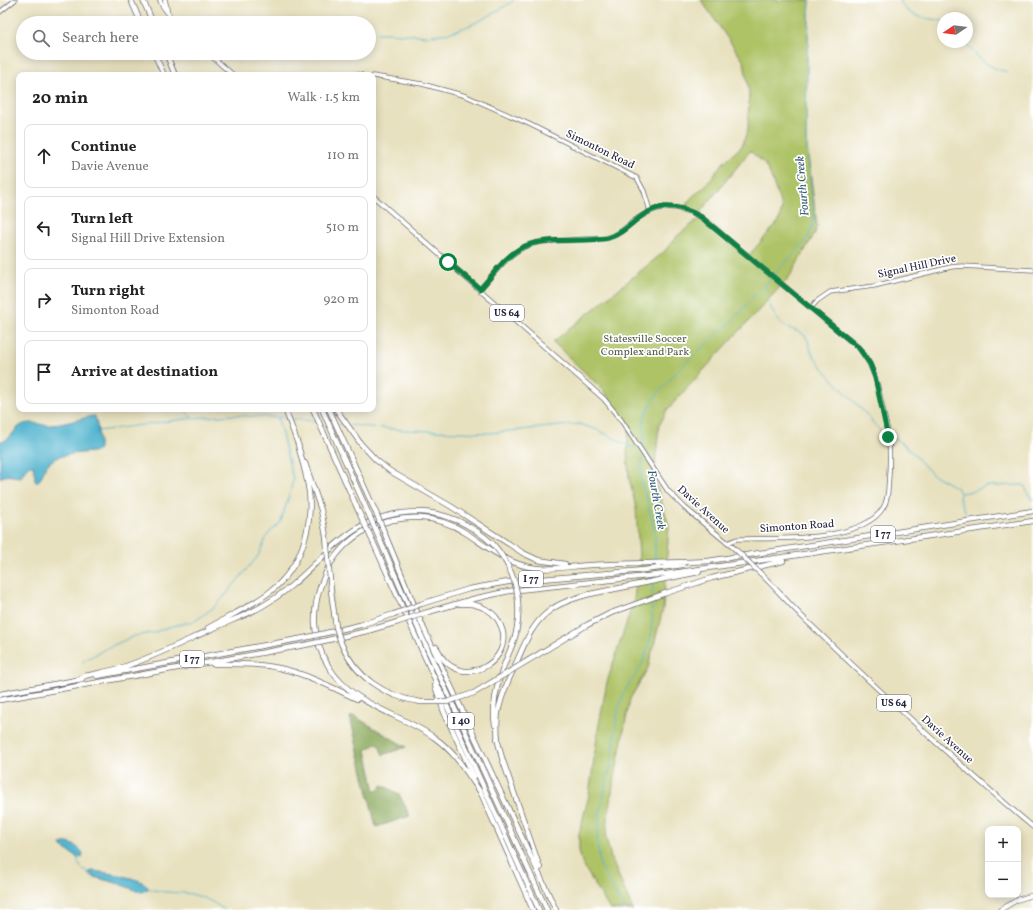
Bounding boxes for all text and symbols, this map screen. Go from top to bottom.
north arrow [937,12,973,48]
search box [16,16,376,60]
icon: search [30,27,52,49]
text: Search here [62,28,139,49]
text: 20 min [32,87,88,110]
text: Walk · 1.5 km [287,89,360,107]
street label: Simonton Road [563,127,637,173]
text: Continue [71,137,136,158]
icon: ahead [33,145,55,167]
text: 110 m [327,147,359,165]
water label: Fourth Creek [792,155,814,217]
text: Davie Avenue [71,158,149,176]
text: Turn left [71,209,133,230]
icon: left [33,217,55,239]
text: 510 m [326,219,359,237]
text: Signal Hill Drive Extension [71,230,225,248]
street label: Signal Hill Drive [876,251,958,283]
route start [439,253,457,271]
text: Turn right [71,281,145,302]
icon: right [33,289,55,311]
text: 920 m [323,291,359,309]
text: Simonton Road [71,302,159,320]
road number: US 64 [490,305,524,321]
park label: Statesville Soccer Complex and Park [601,332,689,360]
icon: arrive [33,361,55,383]
text: Arrive at destination [71,362,218,383]
route end [879,428,897,446]
water label: Fourth Creek [643,469,669,531]
street label: Davie Avenue [674,482,732,538]
street label: Simonton Road [759,517,835,537]
road number: I 77 [871,526,895,542]
road number: I 77 [519,571,543,587]
road number: I 77 [180,651,204,667]
road number: US 64 [877,695,911,711]
street label: Davie Avenue [918,712,976,768]
road number: I 40 [448,713,474,729]
map controls [985,826,1021,898]
button: + [985,826,1021,862]
button: − [985,862,1021,898]

